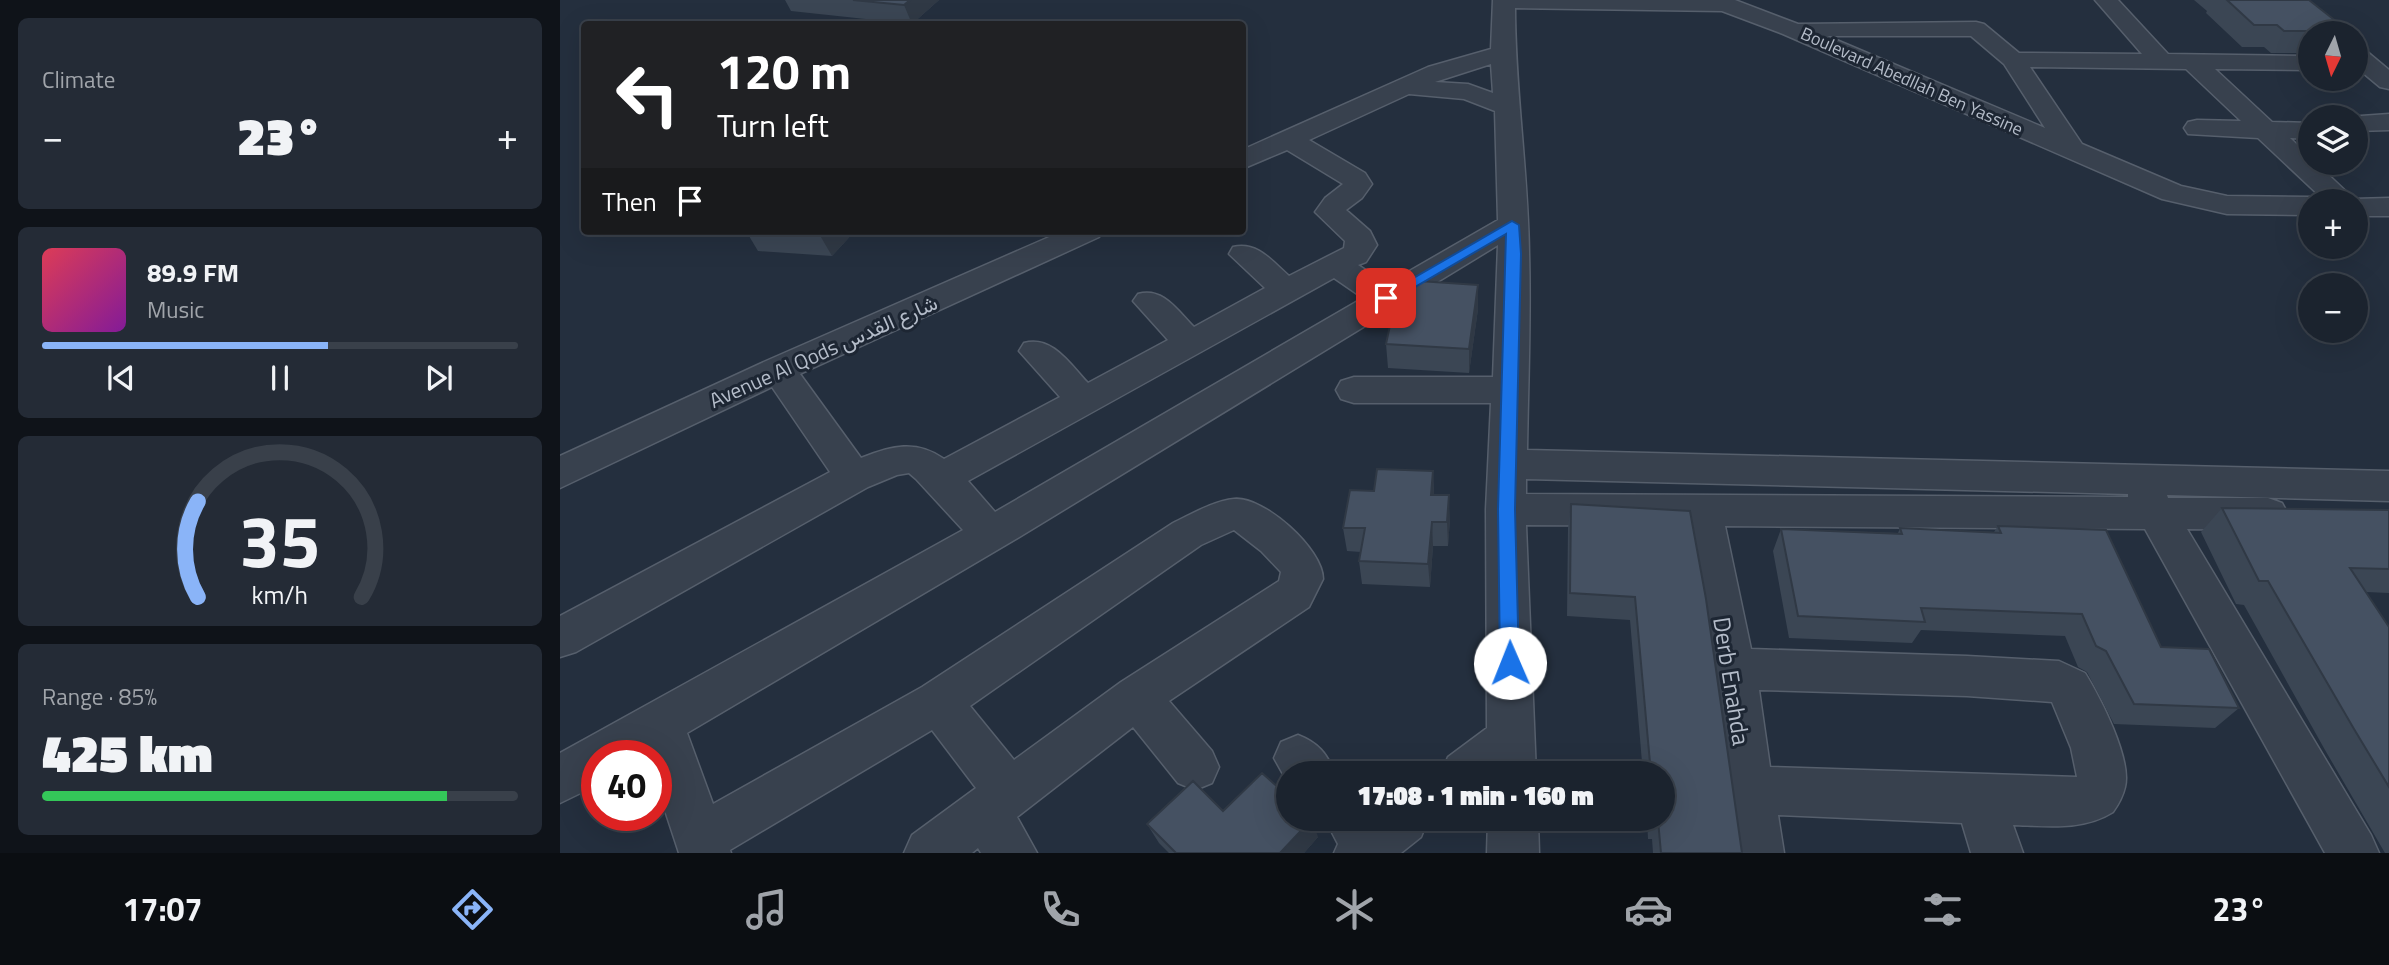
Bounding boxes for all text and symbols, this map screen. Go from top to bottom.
street label: Boulevard Abedllah Ben Yassine [1797,20,2027,142]
north arrow [2298,21,2368,91]
map controls [2298,21,2368,343]
text: 120 m [717,33,851,108]
icon: left [602,49,693,140]
text: Climate [42,62,115,97]
text: 23° [237,96,323,175]
text: Turn left [717,101,829,149]
button: layers [2298,105,2368,175]
text: − [42,107,63,165]
text: + [497,107,518,165]
text: Then [602,182,657,221]
icon: arrive [671,182,709,220]
button: + [2298,189,2368,259]
text: 89.9 FM [147,253,239,292]
pin [1356,268,1416,328]
button: − [2298,273,2368,343]
icon: arrive [1367,279,1405,317]
street label: Avenue Al Qods شارع القدس [704,286,942,416]
text: Music [147,292,204,327]
icon: previous [102,359,140,397]
icon: pause [261,359,299,397]
icon: next [420,359,458,397]
text: 35 [239,485,321,595]
text: km/h [252,576,308,614]
street label: Derb Enahda [1704,614,1760,748]
position arrow [1473,626,1547,700]
text: Range · 85% [42,679,157,714]
text: 425 km [42,713,213,792]
speed limit sign: 40 [581,740,672,831]
text: 17:08 · 1 min · 160 m [1357,776,1594,815]
text: 17:07 [123,885,202,933]
icon: directions [448,885,497,934]
icon: music [742,885,791,934]
icon: phone [1036,885,1085,934]
icon: climate [1330,885,1379,934]
icon: car [1624,885,1673,934]
icon: filters [1918,885,1967,934]
text: 23° [2213,885,2266,933]

